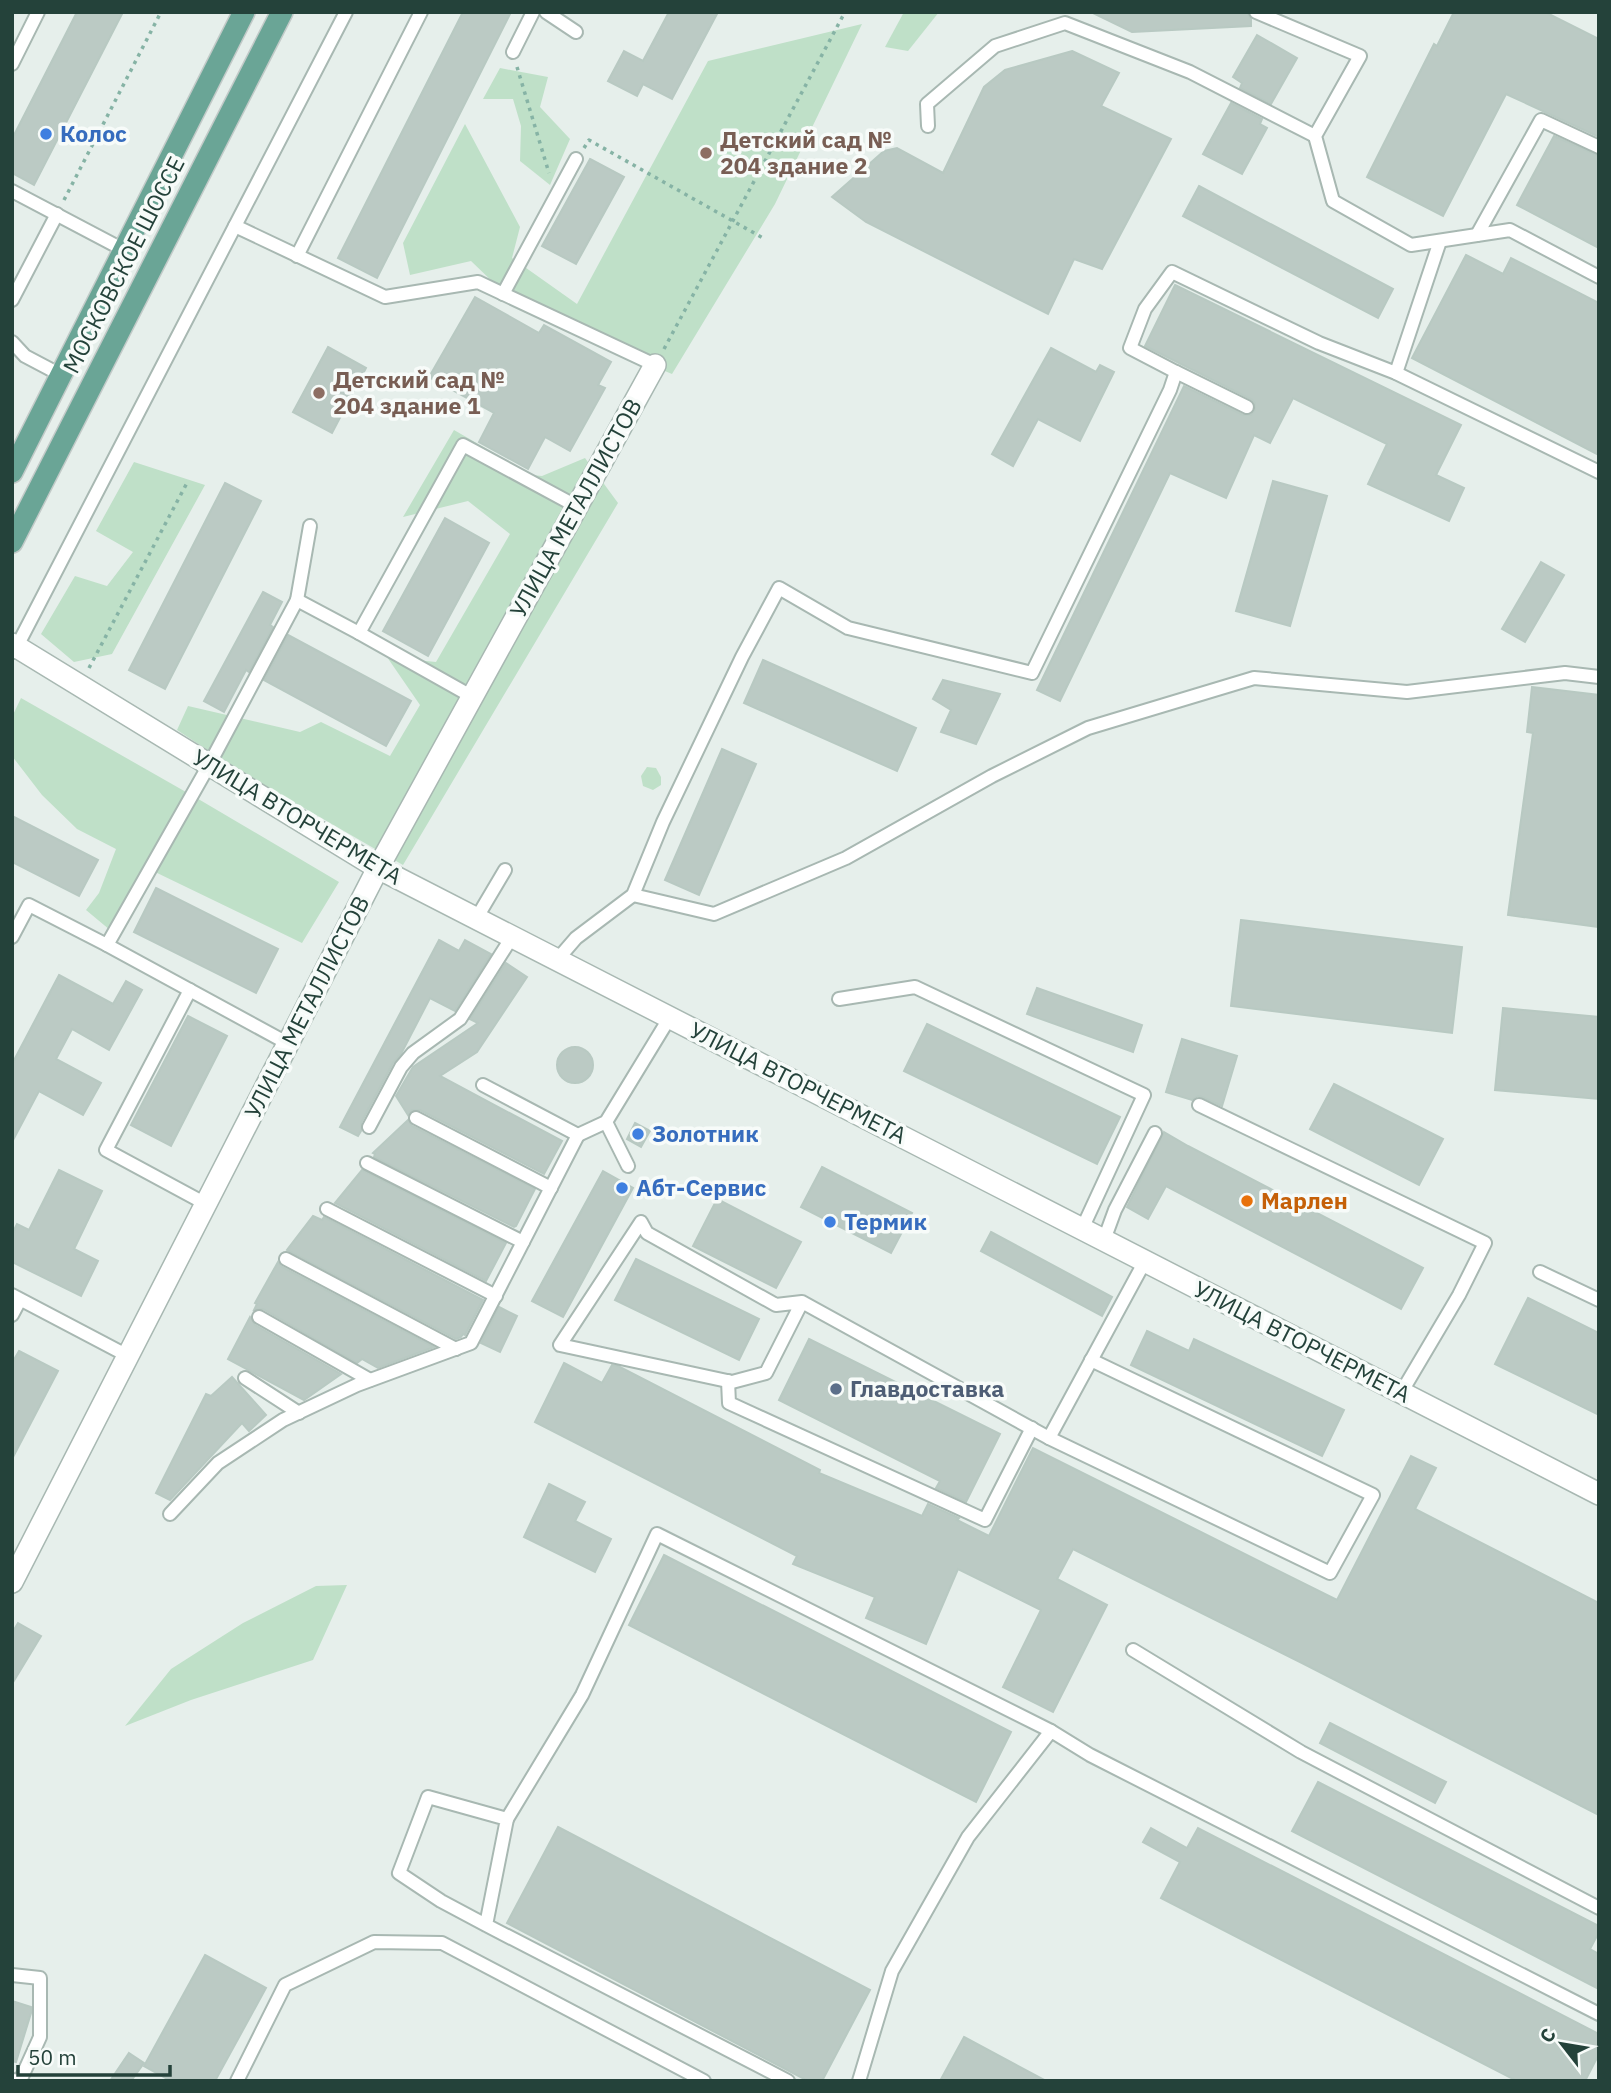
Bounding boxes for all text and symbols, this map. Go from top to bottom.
place label: Колос [60,118,127,148]
place label: Детский сад № 204 здание 2 [720,124,892,180]
marker: Колос [38,126,54,142]
marker: Детский сад № 204 здание 2 [698,145,714,161]
street label: МОСКОВСКОЕ ШОССЕ [55,151,191,378]
place label: Детский сад № 204 здание 1 [333,364,505,420]
marker: Детский сад № 204 здание 1 [311,385,327,401]
street label: УЛИЦА МЕТАЛЛИСТОВ [502,393,648,622]
street label: УЛИЦА ВТОРЧЕРМЕТА [187,742,408,891]
street label: УЛИЦА МЕТАЛЛИСТОВ [237,890,375,1123]
street label: УЛИЦА ВТОРЧЕРМЕТА [685,1014,912,1150]
place label: Золотник [652,1118,759,1148]
marker: Золотник [630,1126,646,1142]
place label: Абт-Сервис [636,1172,766,1202]
marker: Абт-Сервис [614,1180,630,1196]
place label: Марлен [1261,1185,1348,1215]
marker: Марлен [1239,1193,1255,1209]
place label: Термик [844,1206,927,1236]
marker: Термик [822,1214,838,1230]
street label: УЛИЦА ВТОРЧЕРМЕТА [1189,1273,1416,1409]
place label: Главдоставка [850,1373,1004,1403]
marker: Главдоставка [828,1381,844,1397]
north arrow [1527,2009,1597,2079]
text: С [1534,2024,1561,2047]
scale bar [18,2034,170,2078]
text: 50 m [28,2043,77,2071]

